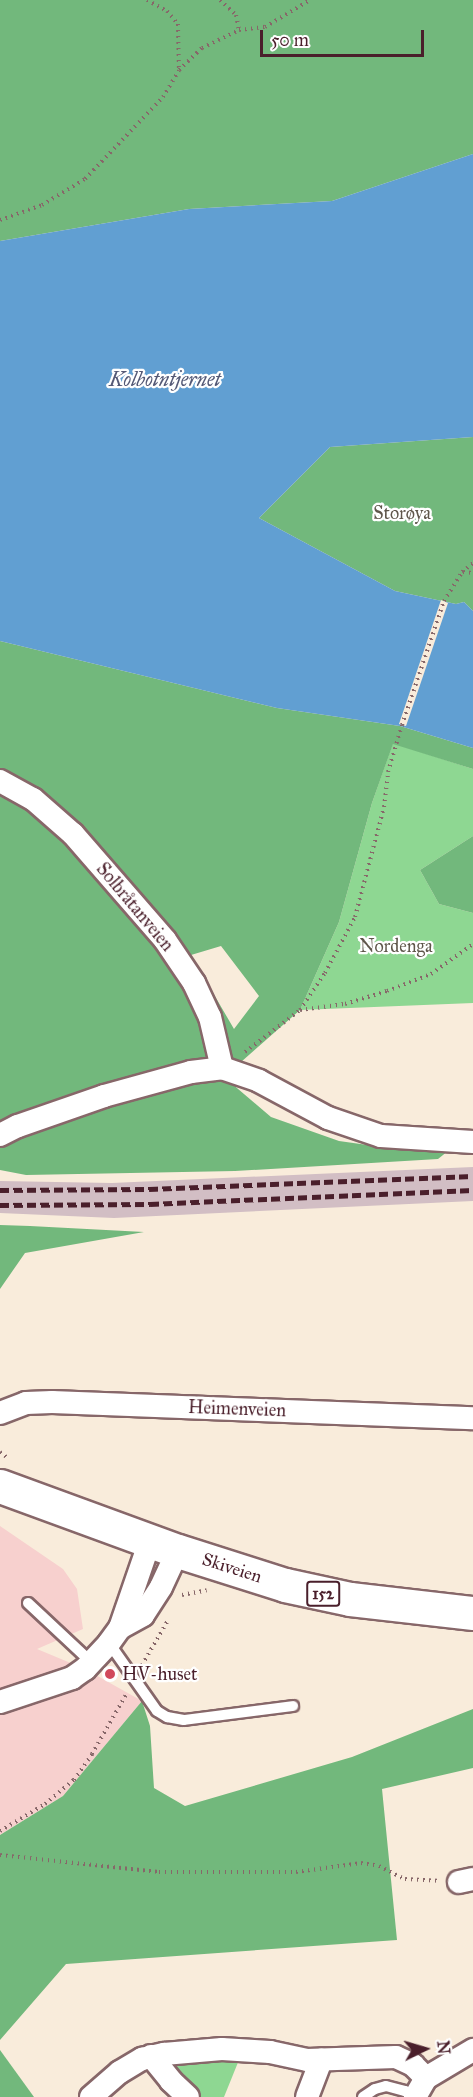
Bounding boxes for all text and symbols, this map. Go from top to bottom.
scale bar [263,18,426,56]
text: 50 m [271,29,309,51]
water label: Kolbotntjernet [109,367,221,391]
park label: Storøya [373,502,431,524]
street label: Solbråtanveien [92,858,178,956]
park label: Nordenga [359,935,433,957]
street label: Heimenveien [188,1396,286,1422]
street label: Skiveien [199,1548,265,1588]
road number: 152 [305,1581,341,1607]
place label: HV-huset [122,1663,197,1685]
marker: HV-huset [103,1667,117,1681]
north arrow [395,2019,455,2079]
text: N [433,2040,453,2055]

